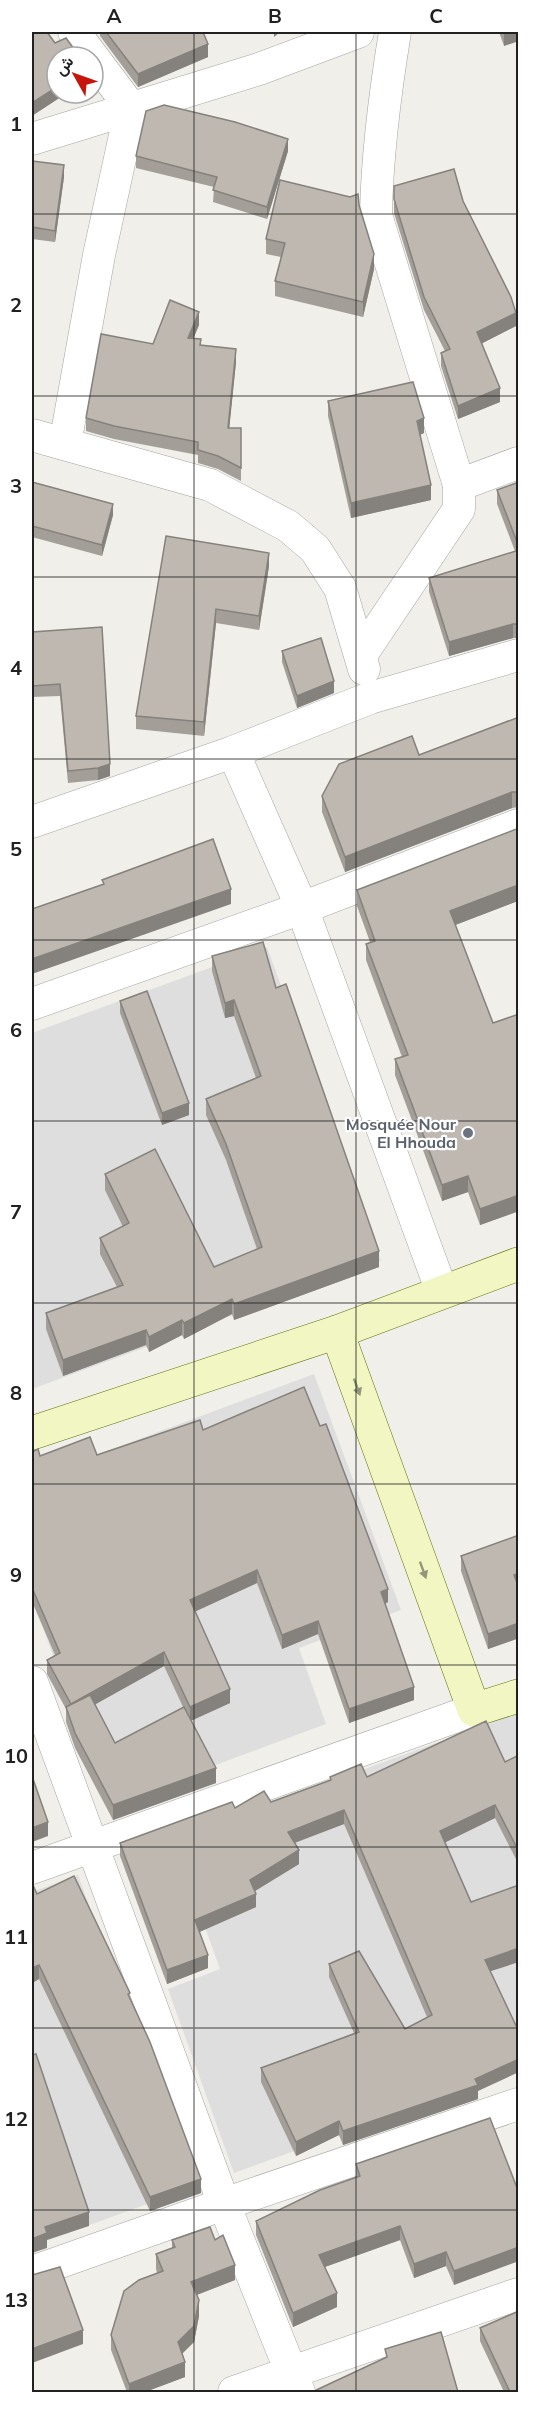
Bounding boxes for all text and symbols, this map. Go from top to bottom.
text: A [107,3,122,28]
text: B [268,3,282,28]
text: C [429,3,443,28]
north arrow [45,45,105,105]
text: ش [50,52,77,79]
text: 1 [10,111,22,136]
text: 2 [10,292,22,317]
text: 3 [10,473,22,498]
text: 4 [10,655,22,680]
text: 5 [10,836,22,861]
text: 6 [10,1017,22,1042]
place label: Mosquée Nour El Hhouda [346,1114,457,1152]
marker: Mosquée Nour El Hhouda [461,1126,475,1140]
text: 7 [10,1199,22,1224]
one-way arrow [353,1378,362,1396]
text: 8 [10,1380,22,1405]
one-way arrow [419,1561,429,1579]
text: 9 [10,1562,22,1587]
text: 10 [4,1743,28,1768]
text: 11 [4,1924,28,1949]
text: 12 [4,2106,28,2131]
text: 13 [4,2287,28,2312]

